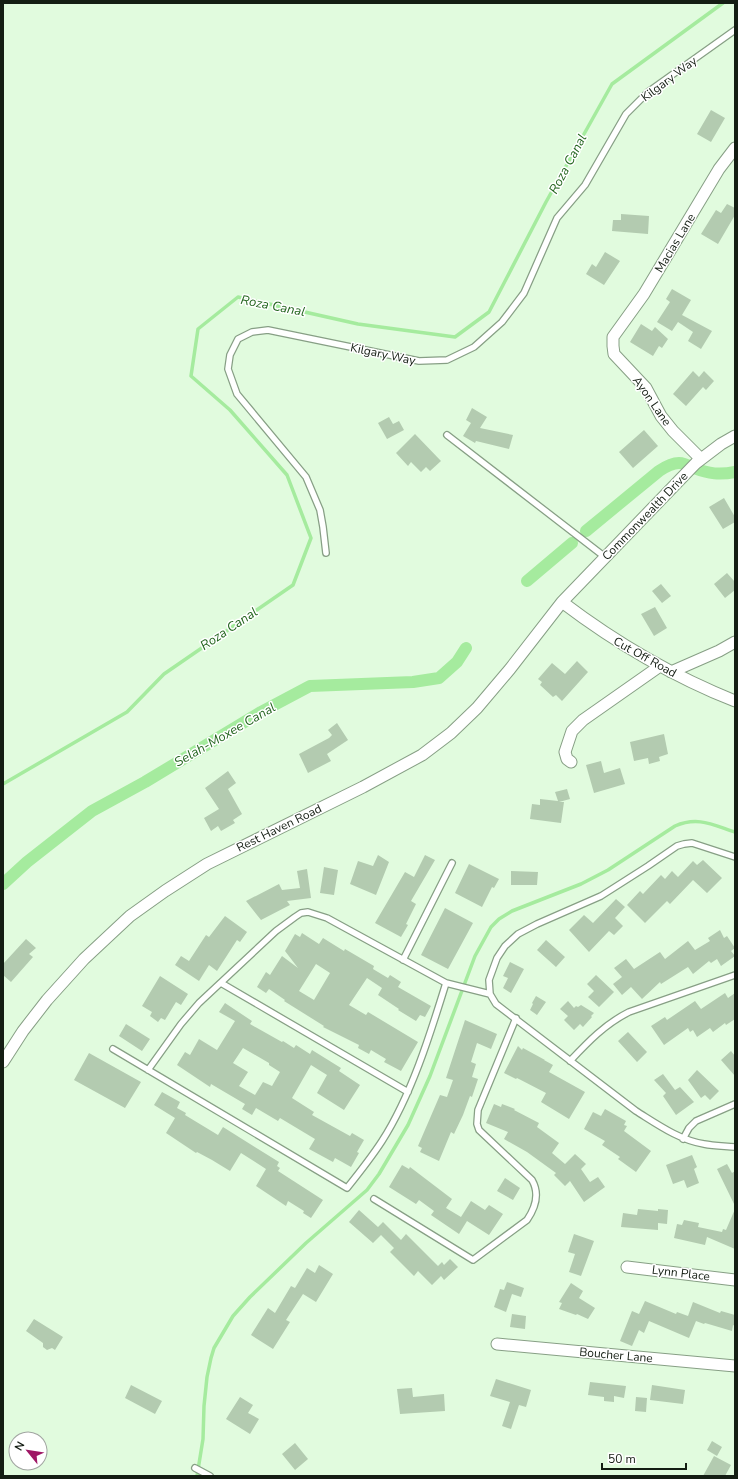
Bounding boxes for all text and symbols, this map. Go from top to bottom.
street label: Kilgary Way [638,52,701,105]
water label: Roza Canal [545,131,591,197]
street label: Macias Lane [651,210,699,276]
water label: Roza Canal [239,291,307,321]
street label: Kilgary Way [349,339,418,369]
street label: Ayon Lane [629,373,675,429]
street label: Commonwealth Drive [599,468,691,564]
water label: Roza Canal [197,603,261,655]
street label: Cut Off Road [611,633,679,681]
water label: Selah-Moxee Canal [171,699,279,771]
street label: Rest Haven Road [234,800,324,856]
street label: Lynn Place [651,1262,711,1284]
street label: Boucher Lane [579,1344,653,1366]
north arrow [8,1431,48,1471]
text: N [11,1439,28,1454]
scale bar [602,1445,686,1471]
text: 50 m [608,1451,636,1467]

